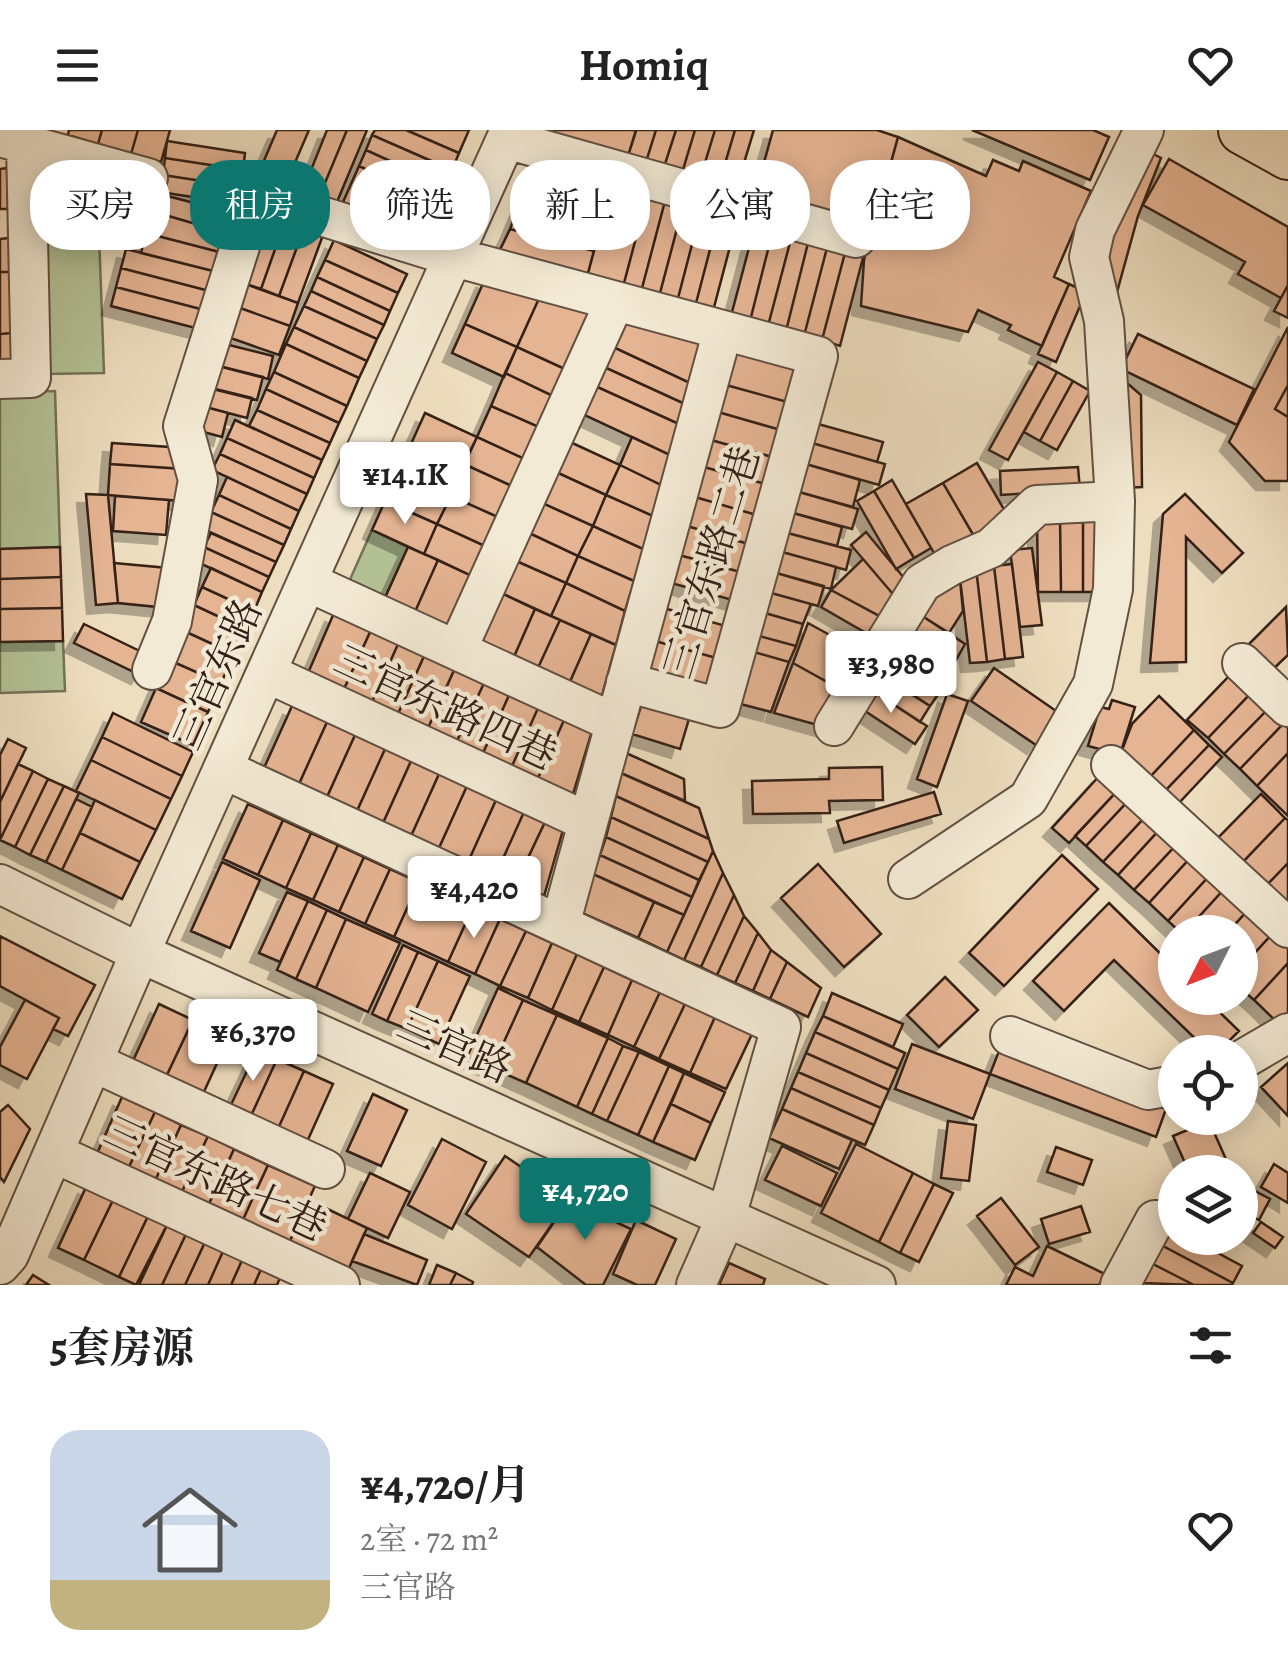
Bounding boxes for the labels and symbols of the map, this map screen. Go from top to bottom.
street label: 三官东路二巷 [650,439,773,685]
pin: ¥14.1K [324,442,486,527]
street label: 三官东路 [160,590,275,758]
pin: ¥3,980 [810,631,972,716]
street label: 三官东路四巷 [325,632,566,783]
pin: ¥4,420 [393,856,555,941]
north arrow [1158,915,1258,1015]
street label: 三官路 [389,997,521,1096]
pin: ¥6,370 [172,999,334,1084]
street label: 三官东路七巷 [95,1103,336,1254]
pin: ¥4,720 [504,1158,666,1243]

